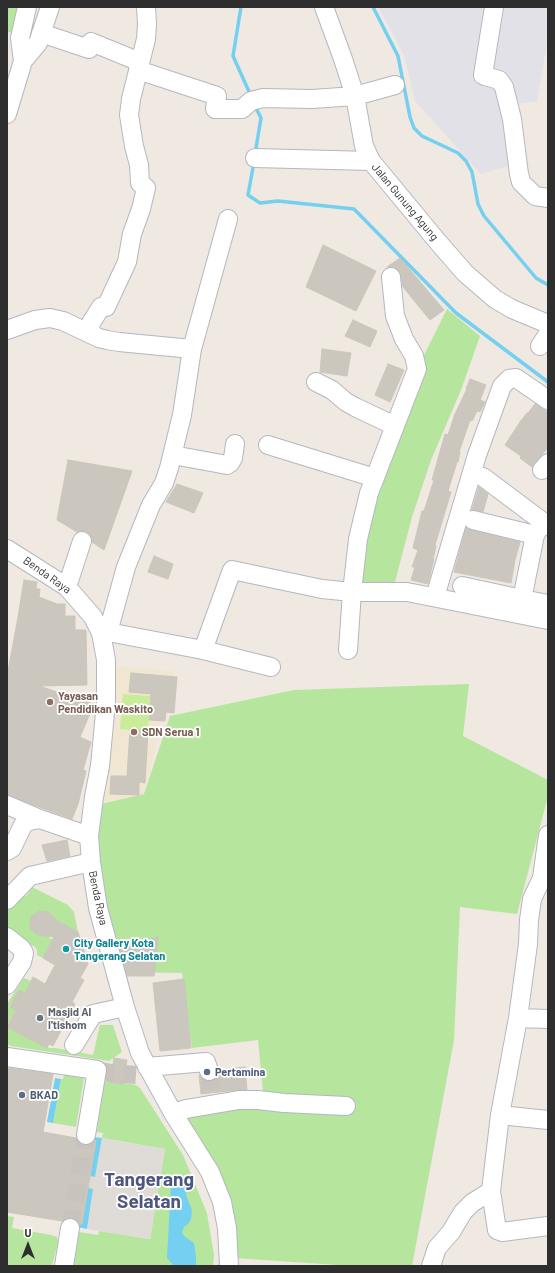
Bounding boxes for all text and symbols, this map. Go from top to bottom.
street label: Jalan Gunung Agung [369,161,441,243]
street label: Benda Raya [21,554,73,596]
place label: Yayasan Pendidikan Waskito [58,689,153,715]
marker: Yayasan Pendidikan Waskito [45,697,55,707]
place label: SDN Serua 1 [142,725,200,739]
marker: SDN Serua 1 [129,727,139,737]
street label: Benda Raya [86,870,110,926]
place label: City Gallery Kota Tangerang Selatan [74,936,165,962]
marker: City Gallery Kota Tangerang Selatan [61,944,71,954]
place label: Masjid Al I'tishom [48,1005,91,1031]
marker: Masjid Al I'tishom [35,1013,45,1023]
place label: Pertamina [215,1065,265,1079]
marker: Pertamina [202,1067,212,1077]
place label: BKAD [30,1088,58,1102]
marker: BKAD [17,1090,27,1100]
district label: Tangerang Selatan [104,1169,194,1213]
north arrow [8,1225,48,1265]
text: U [25,1226,31,1239]

